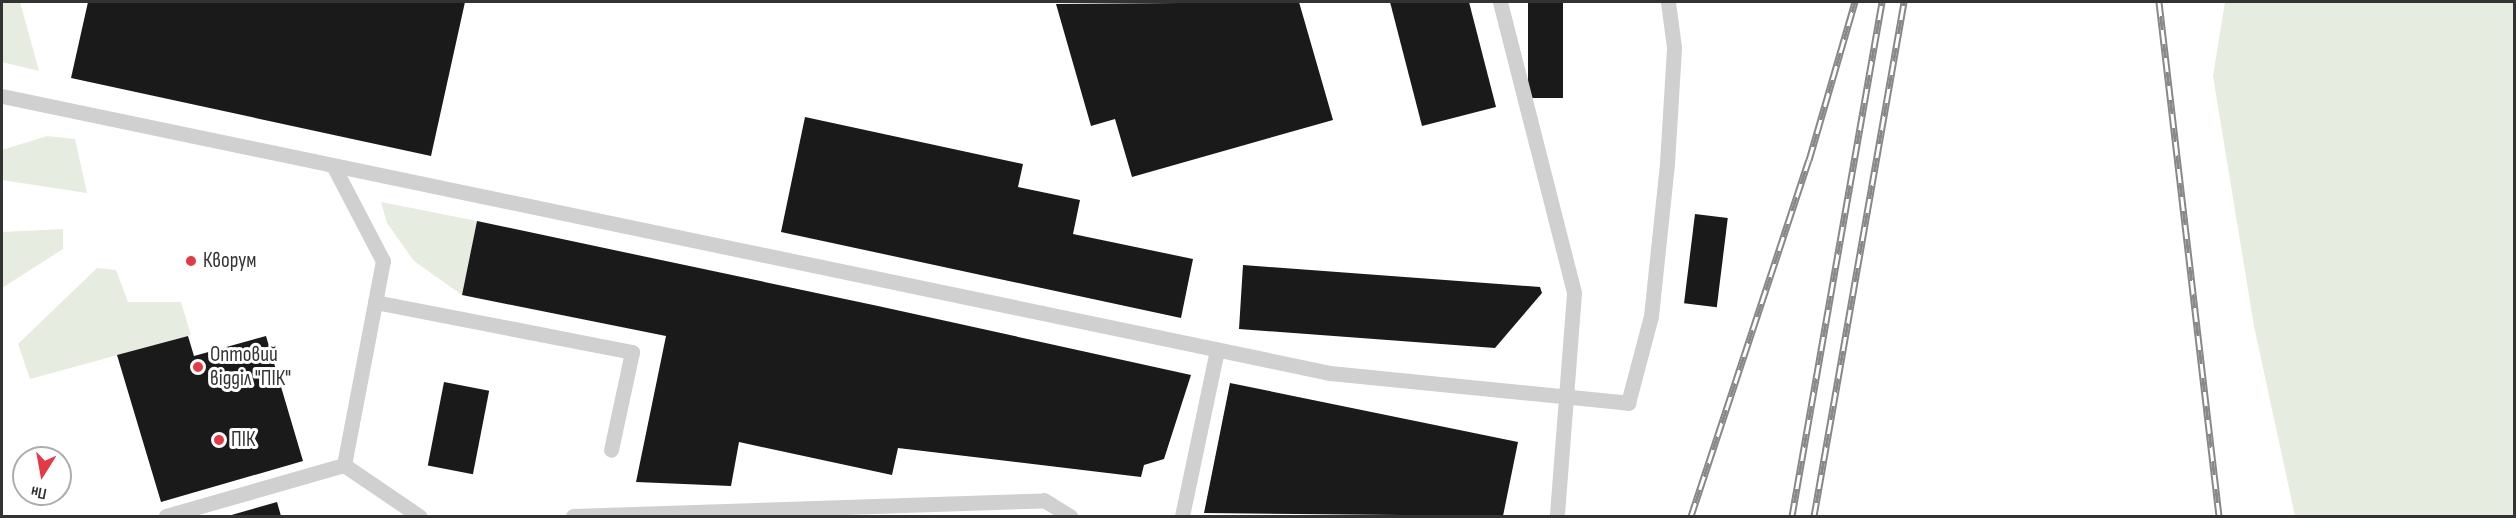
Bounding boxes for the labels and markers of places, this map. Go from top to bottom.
place label: Кворум [203,248,257,274]
marker: Кворум [184,254,198,268]
place label: Оптовий відділ "ПІК" [210,342,291,392]
marker: Оптовий відділ "ПІК" [191,360,205,374]
place label: ПІК [231,427,255,453]
marker: ПІК [212,433,226,447]

